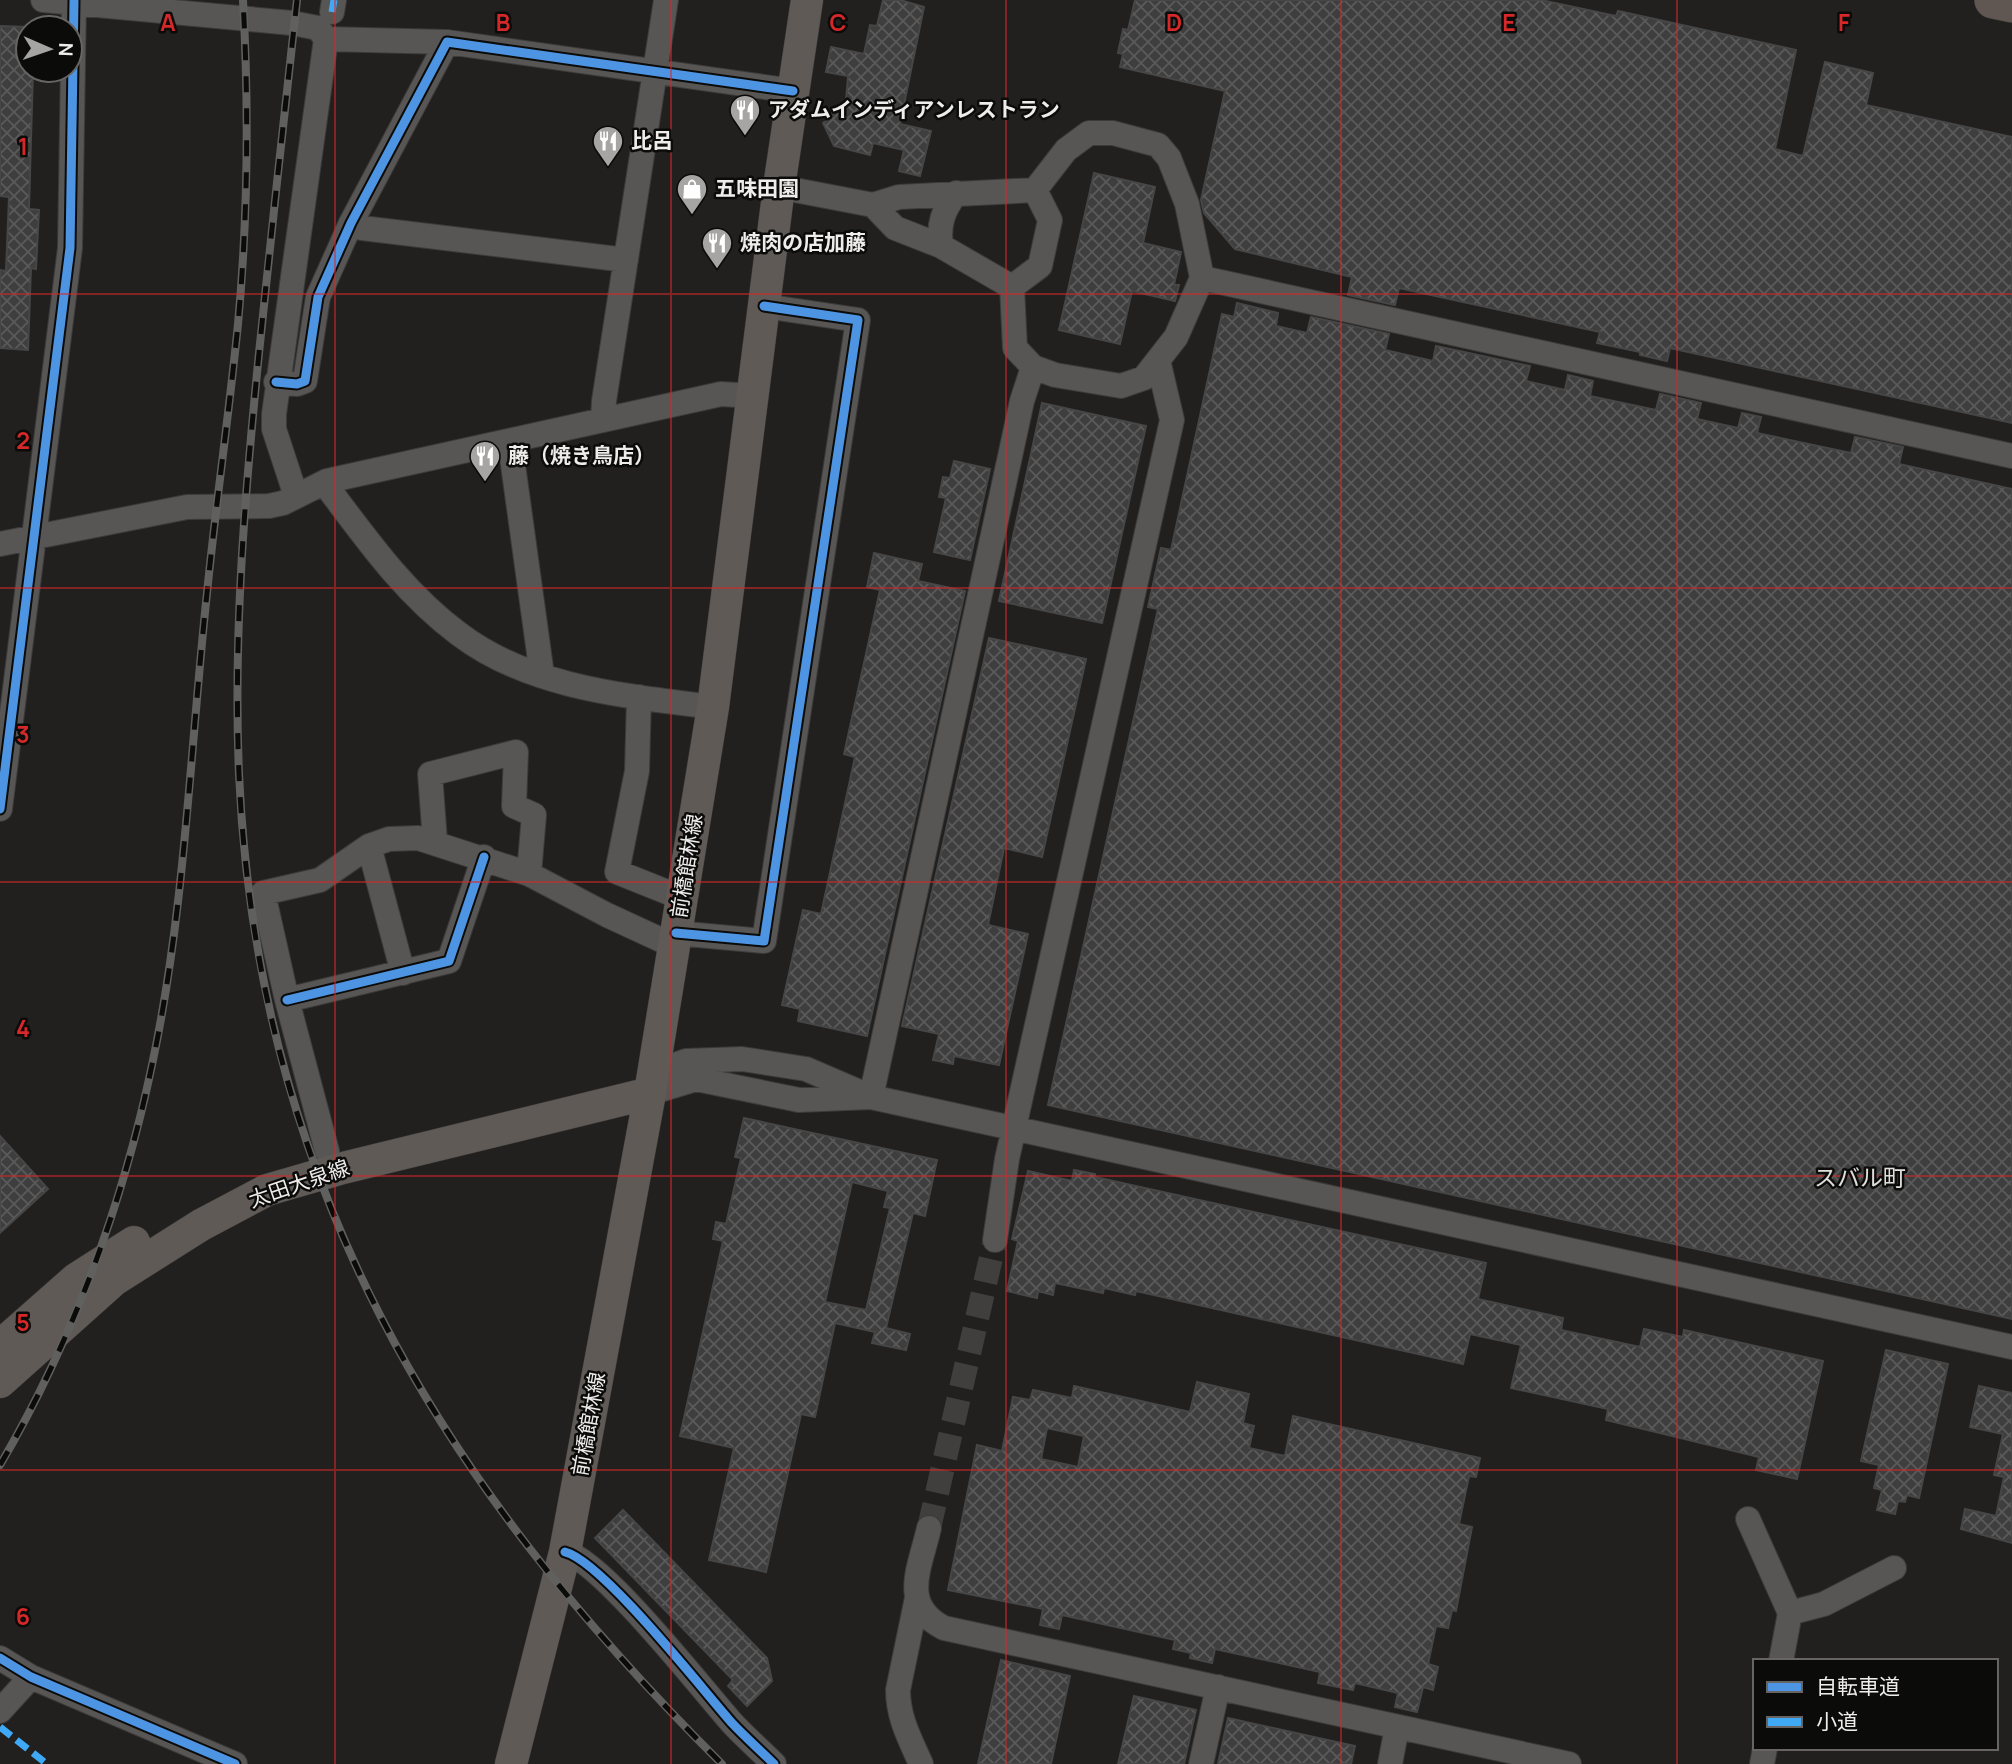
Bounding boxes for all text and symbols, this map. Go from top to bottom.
text: A [160,6,176,38]
text: B [496,6,510,38]
text: C [830,6,847,38]
text: D [1166,6,1182,38]
text: E [1502,6,1516,38]
text: F [1838,6,1850,38]
north arrow [14,14,84,84]
text: N [53,42,79,57]
restaurant icon: アダムインディアンレストラン [728,93,762,137]
place label: アダムインディアンレストラン [768,95,1060,123]
restaurant icon: 比呂 [591,124,625,168]
place label: 比呂 [631,126,673,154]
text: 1 [18,130,28,162]
shop icon: 五味田園 [675,172,709,216]
place label: 五味田園 [715,174,799,202]
restaurant icon: 焼肉の店加藤 [700,226,734,270]
place label: 焼肉の店加藤 [740,228,866,256]
text: 2 [16,424,30,456]
restaurant icon: 藤（焼き鳥店） [468,439,502,483]
place label: 藤（焼き鳥店） [508,441,655,469]
text: 3 [16,718,30,750]
street label: 前橋館林線 [664,812,708,920]
text: 4 [16,1012,30,1044]
street label: 太田大泉線 [244,1153,353,1213]
district label: スバル町 [1814,1161,1906,1193]
text: 5 [16,1306,30,1338]
street label: 前橋館林線 [565,1370,611,1478]
text: 6 [16,1600,30,1632]
legend [1753,1659,1998,1750]
text: 自転車道 [1816,1672,1900,1700]
text: 小道 [1816,1707,1858,1735]

